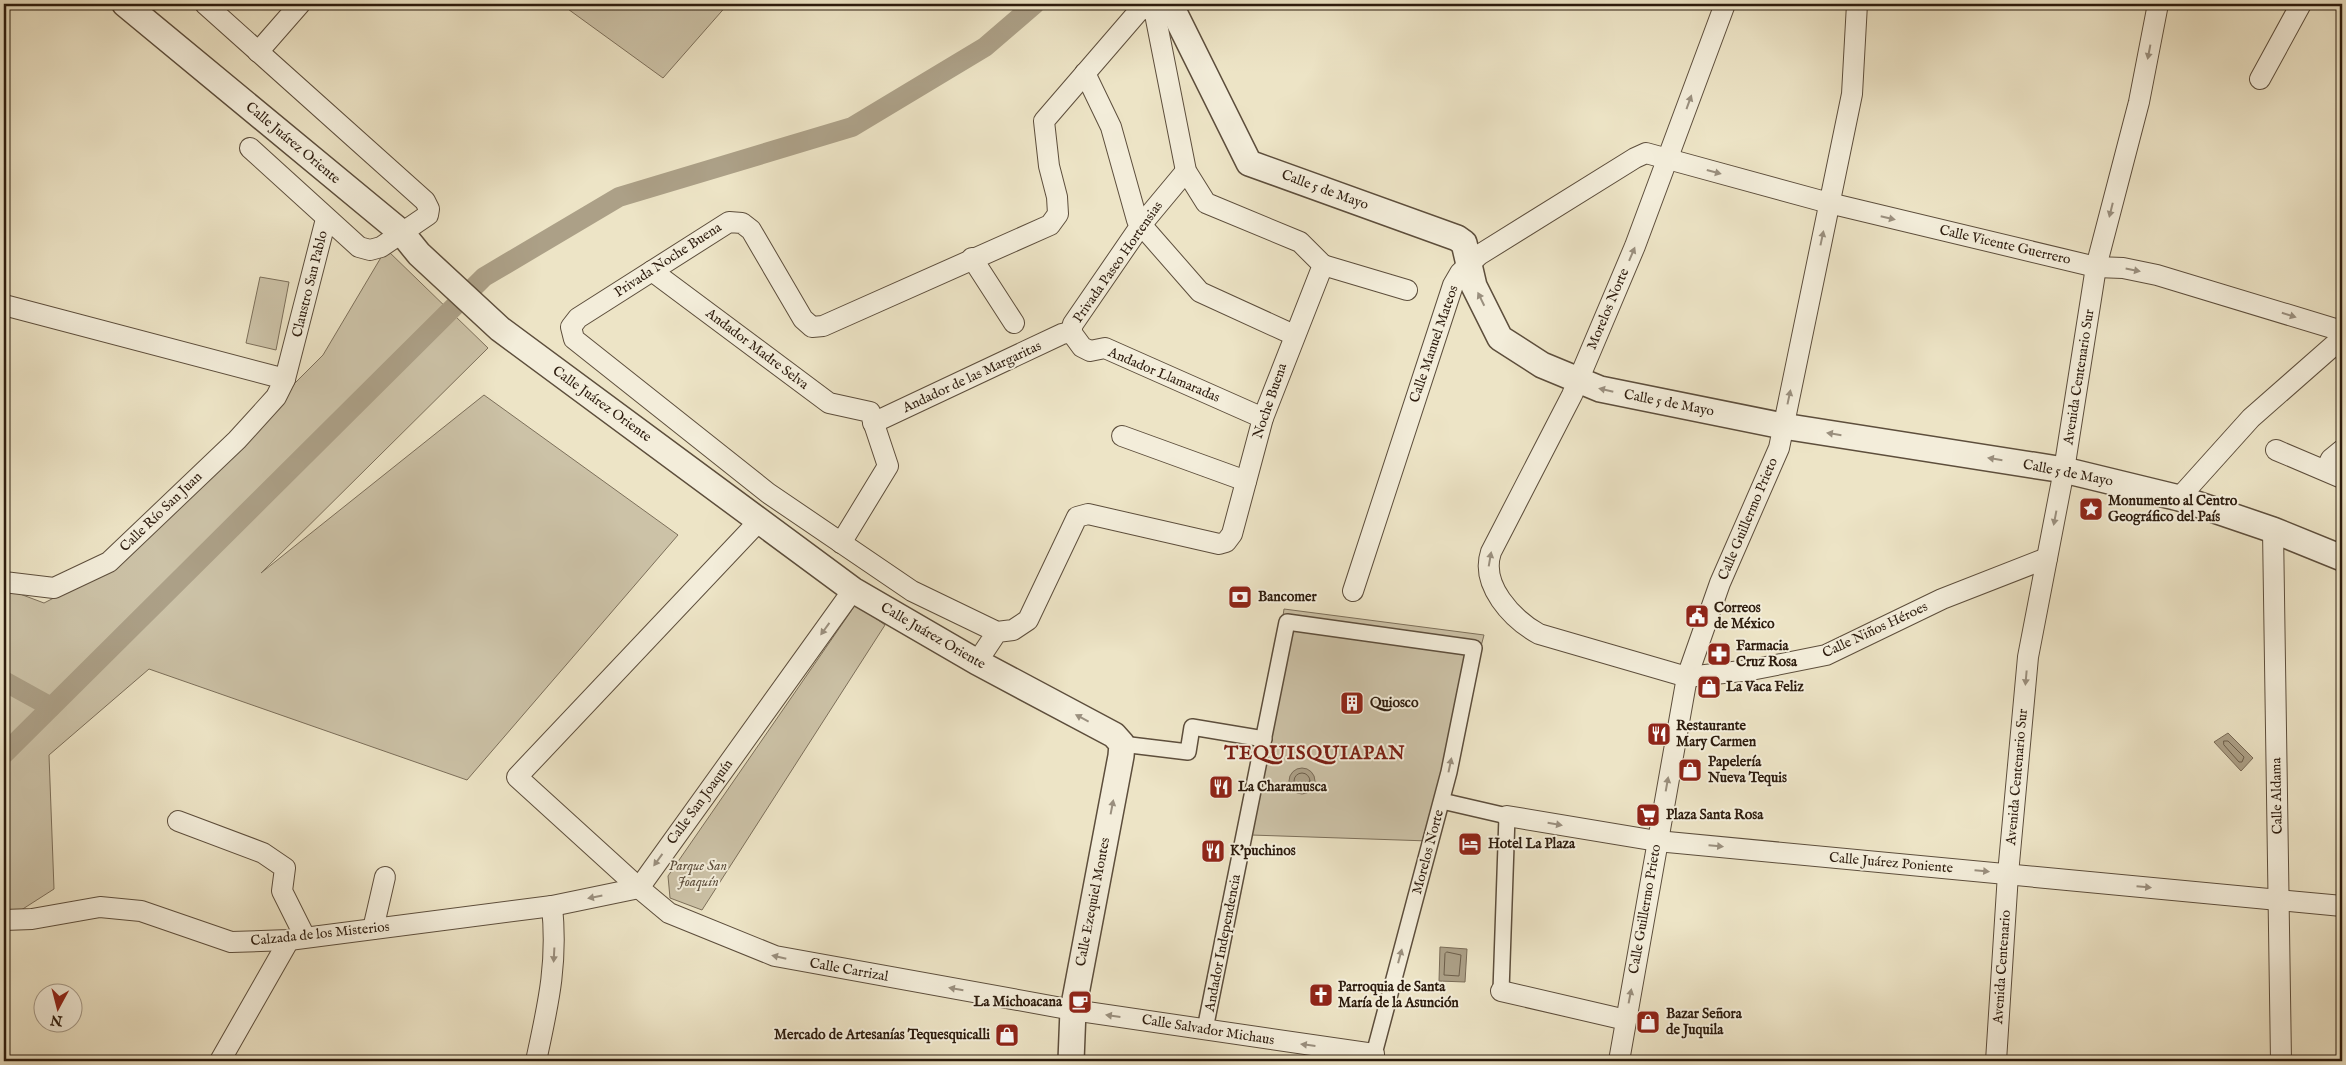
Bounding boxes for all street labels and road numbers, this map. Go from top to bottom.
street label: Calle Juárez Oriente [242,98,345,188]
street label: Calle 5 de Mayo [1279,166,1371,214]
street label: Privada Paseo Hortensias [1069,198,1167,326]
street label: Privada Noche Buena [611,218,726,301]
street label: Calle Vicente Guerrero [1938,221,2073,269]
street label: Claustro San Pablo [288,228,332,339]
street label: Morelos Norte [1583,265,1633,353]
street label: Calle Manuel Mateos [1405,283,1463,405]
street label: Andador Madre Selva [701,304,813,394]
street label: Avenida Centenario Sur [2059,308,2099,447]
street label: Andador de las Margaritas [899,337,1044,417]
street label: Andador Llamaradas [1104,343,1223,407]
street label: Noche Buena [1249,360,1292,441]
street label: Calle Juárez Oriente [549,362,656,446]
street label: Calle 5 de Mayo [1622,385,1716,421]
street label: Calle Guillermo Prieto [1714,455,1782,583]
street label: Calle 5 de Mayo [2021,455,2115,491]
street label: Calle Río San Juan [116,468,206,556]
street label: Calle Niños Héroes [1819,598,1931,662]
street label: Calle Juárez Oriente [877,599,989,674]
street label: Avenida Centenario Sur [2002,708,2032,847]
street label: Calle San Joaquín [663,755,737,848]
street label: Calle Aldama [2267,757,2287,835]
street label: Morelos Norte [1408,807,1448,896]
street label: Calle Ezequiel Montes [1072,836,1114,968]
street label: Calle Guillermo Prieto [1625,842,1665,975]
street label: Calle Juárez Poniente [1828,849,1954,877]
street label: Andador Independencia [1201,872,1245,1014]
street label: Avenida Centenario [1989,909,2015,1026]
street label: Calzada de los Misterios [250,918,390,950]
street label: Calle Carrizal [808,954,890,986]
street label: Calle Salvador Michaus [1140,1011,1276,1049]

